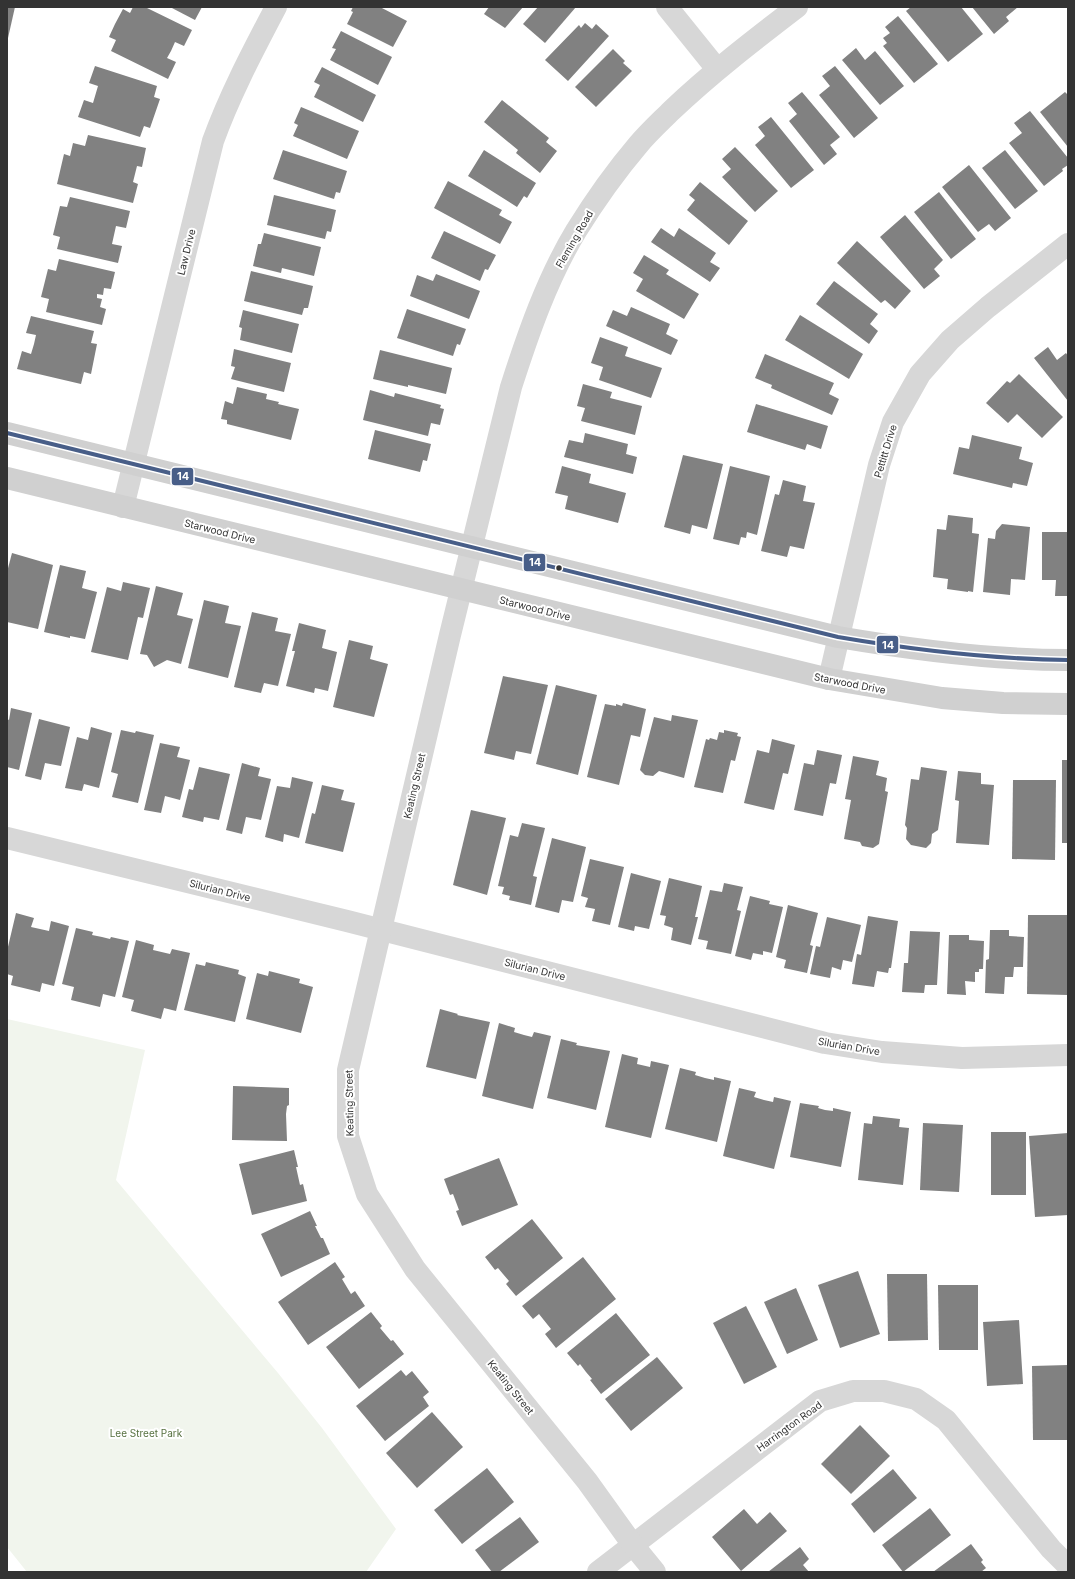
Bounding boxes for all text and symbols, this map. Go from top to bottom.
street label: Fleming Road [553,208,595,270]
street label: Law Drive [174,228,198,276]
street label: Pettitt Drive [871,423,899,479]
line badge: 14 [171,467,194,486]
text: 14 [177,469,189,483]
street label: Starwood Drive [183,516,257,546]
line badge: 14 [523,553,546,572]
text: 14 [529,555,541,569]
unlabelled marker [554,563,564,573]
street label: Starwood Drive [498,593,572,623]
line badge: 14 [876,635,899,654]
text: 14 [882,638,894,652]
street label: Starwood Drive [813,670,887,696]
street label: Keating Street [401,751,428,820]
street label: Silurian Drive [188,877,252,903]
street label: Silurian Drive [503,956,567,982]
street label: Silurian Drive [817,1035,881,1057]
street label: Keating Street [342,1069,356,1136]
street label: Keating Street [485,1357,537,1417]
street label: Harrington Road [754,1398,824,1454]
park label: Lee Street Park [110,1427,183,1439]

